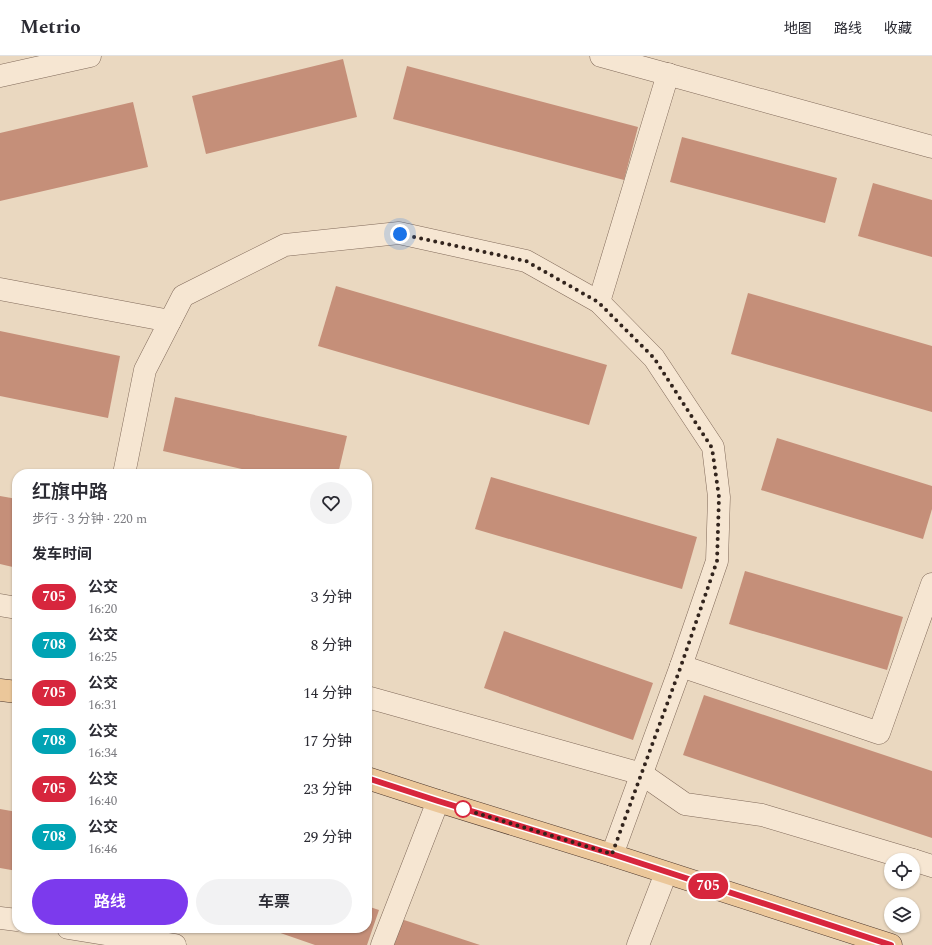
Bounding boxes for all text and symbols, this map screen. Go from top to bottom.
text: Metrio [20,13,81,42]
text: 地图 [784,18,812,39]
text: 路线 [834,18,862,39]
text: 收藏 [884,18,912,39]
your location [390,224,410,244]
text: 红旗中路 [32,478,108,507]
button: heart [310,482,352,524]
text: 步行 · 3 分钟 · 220 m [32,509,147,529]
text: 发车时间 [32,543,92,566]
text: 公交 [88,576,118,599]
text: 705 [42,586,66,607]
text: 3 分钟 [311,586,352,609]
text: 16:20 [88,599,117,619]
text: 公交 [88,624,118,647]
text: 708 [42,634,66,655]
text: 8 分钟 [311,634,352,657]
text: 16:25 [88,647,117,667]
text: 公交 [88,672,118,695]
text: 705 [42,682,66,703]
text: 14 分钟 [303,682,352,705]
text: 16:31 [88,695,117,715]
text: 公交 [88,720,118,743]
text: 708 [42,730,66,751]
text: 17 分钟 [303,730,352,753]
text: 16:34 [88,743,117,763]
text: 公交 [88,768,118,791]
text: 705 [42,778,66,799]
text: 23 分钟 [303,778,352,801]
text: 16:40 [88,791,117,811]
unlabelled marker [454,800,472,818]
text: 公交 [88,816,118,839]
text: 708 [42,826,66,847]
text: 29 分钟 [303,826,352,849]
text: 16:46 [88,839,117,859]
map controls [884,853,920,933]
button: locate [884,853,920,889]
line badge: 705 [685,873,731,899]
text: 705 [696,875,720,896]
button: 路线 [32,879,188,925]
button: 车票 [196,879,352,925]
button: layers [884,897,920,933]

